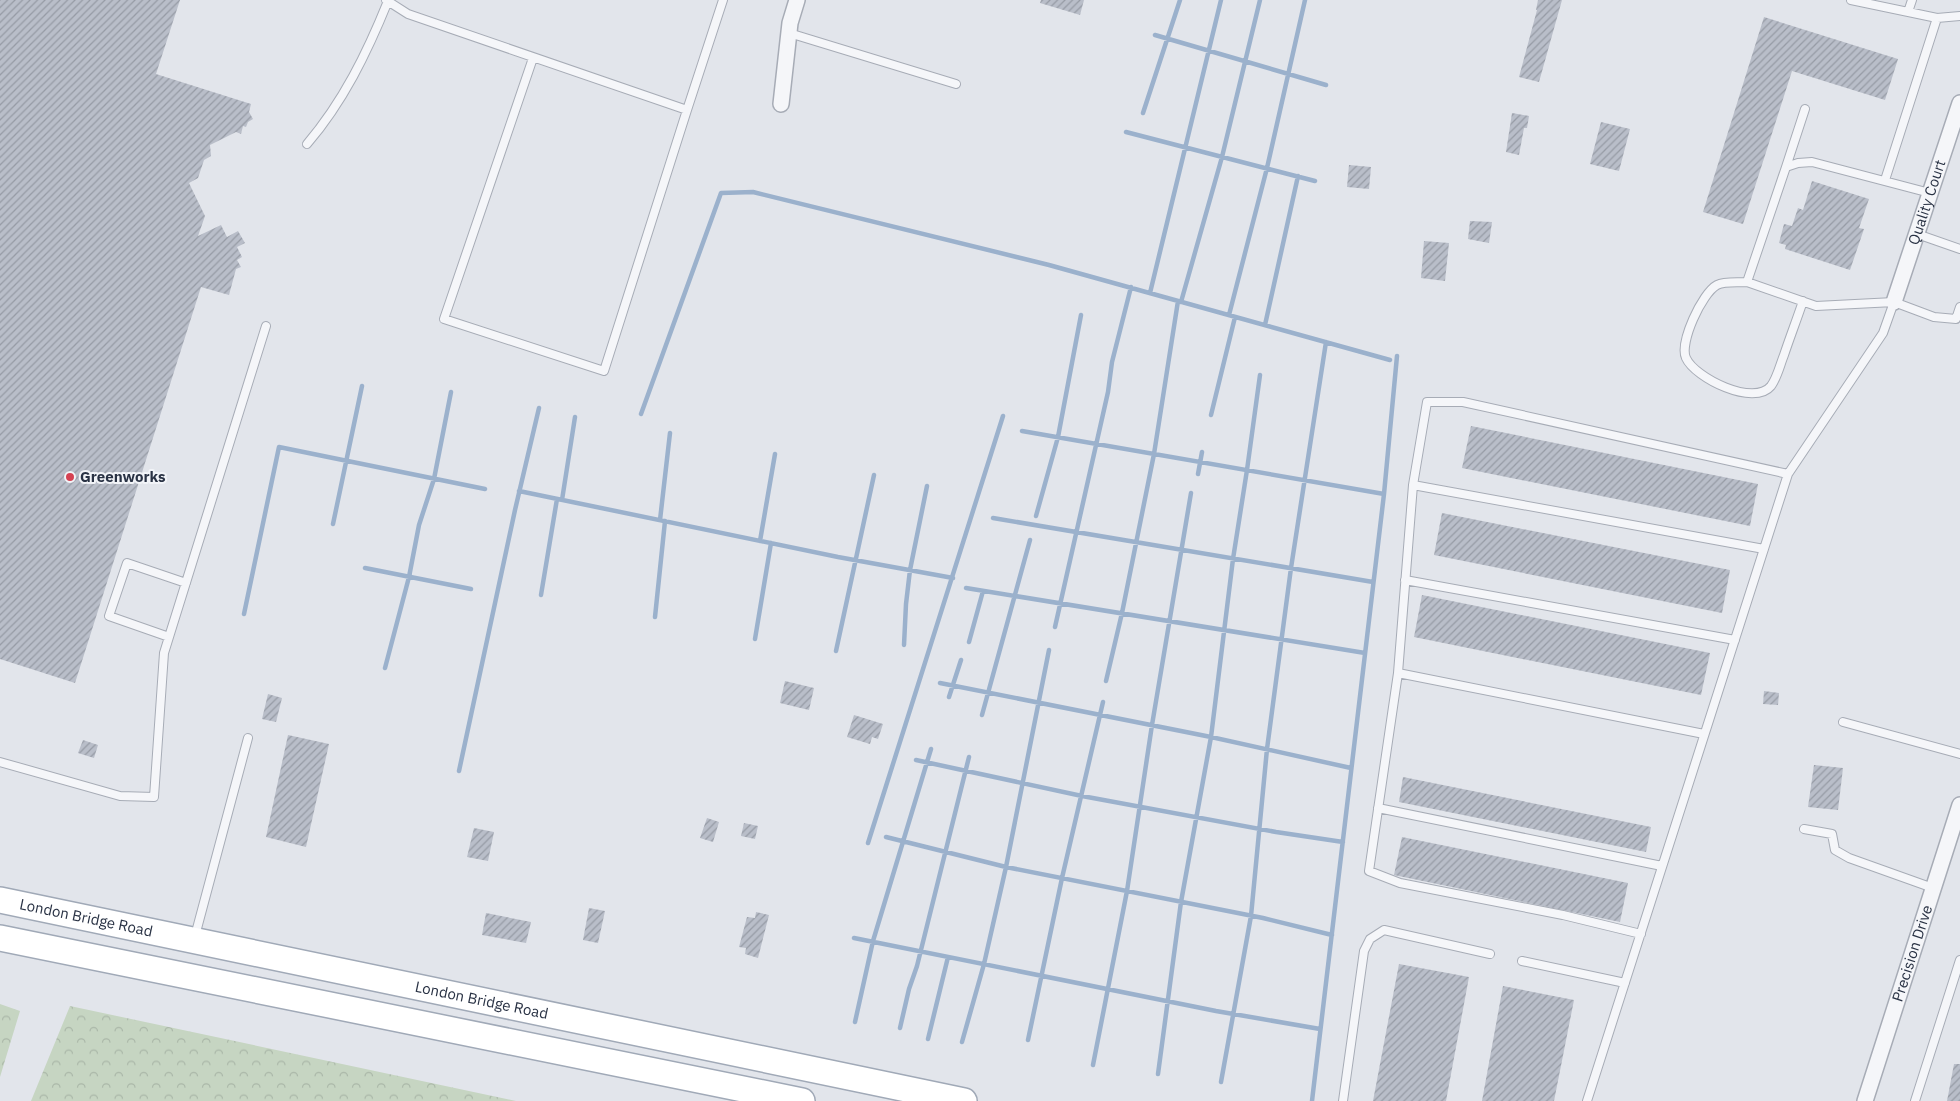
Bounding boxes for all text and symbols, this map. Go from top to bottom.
street label: Quality Court [1904,157,1950,247]
place label: Greenworks [80,467,166,486]
marker: Greenworks [64,471,76,483]
street label: London Bridge Road [18,894,154,941]
street label: Precision Drive [1888,903,1936,1004]
street label: London Bridge Road [414,977,550,1023]

